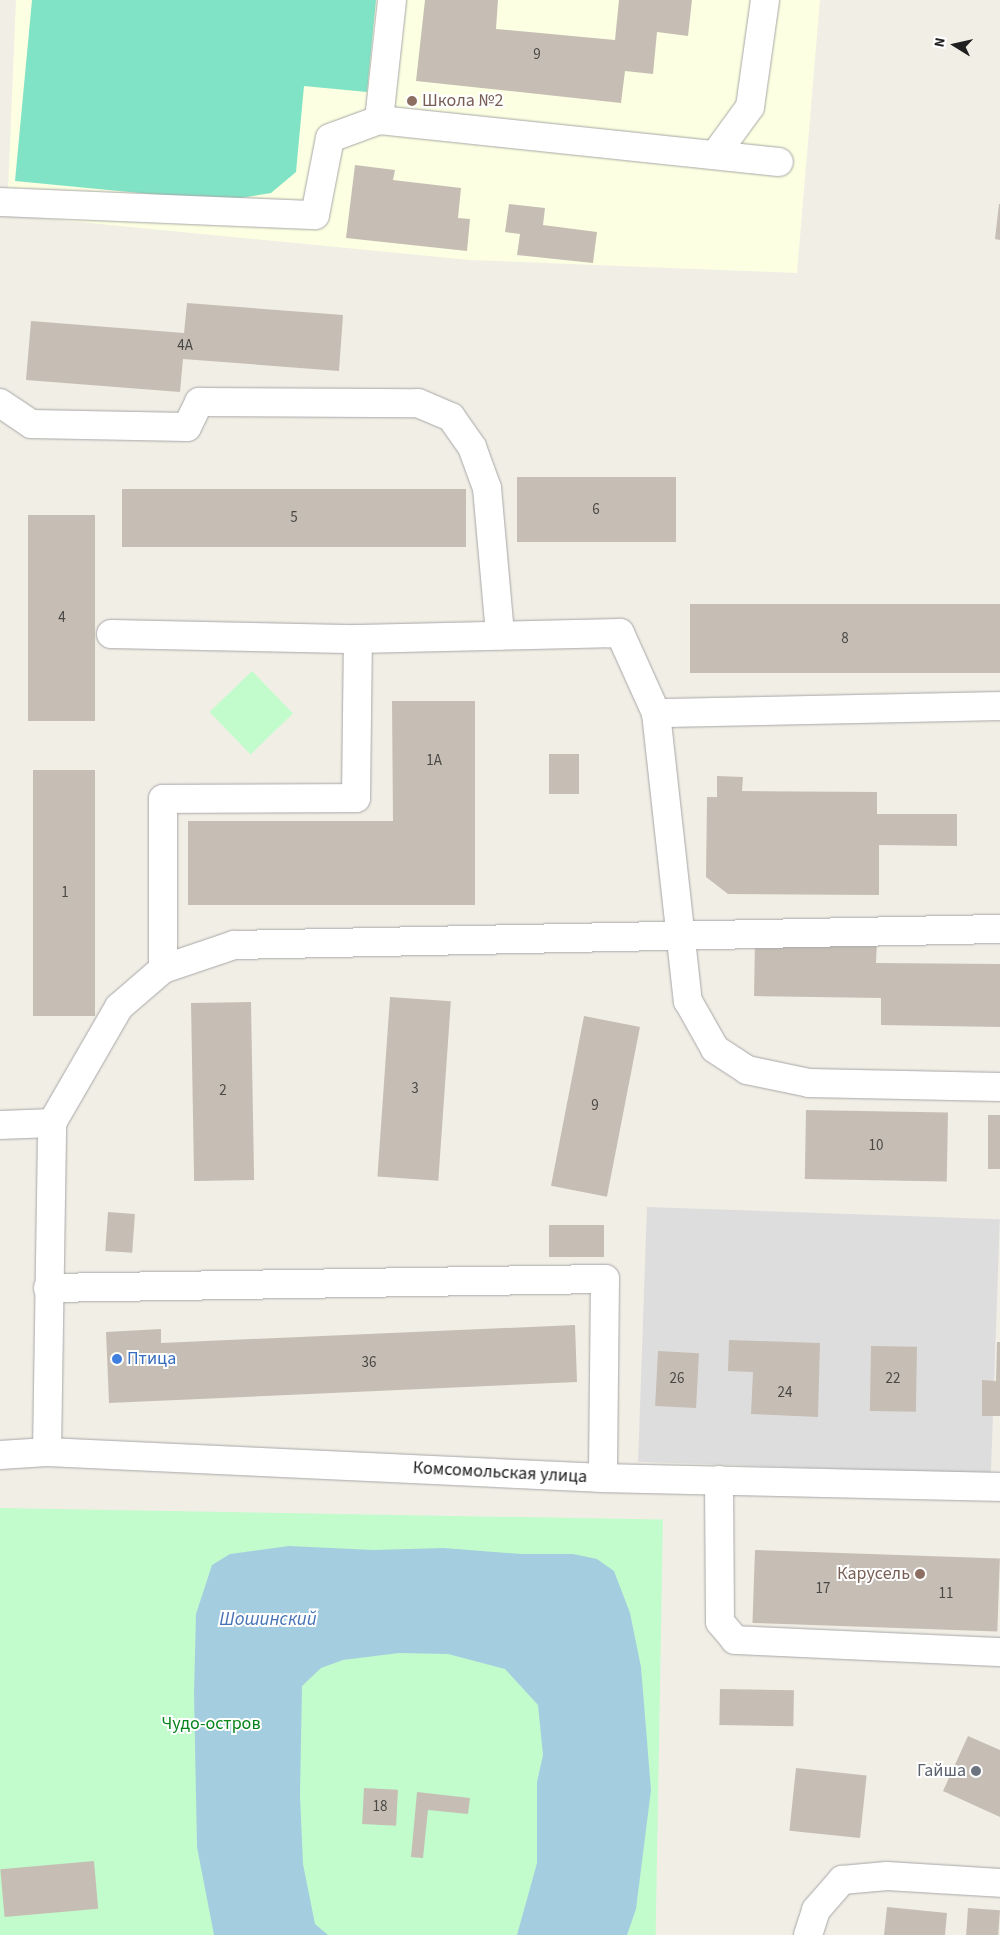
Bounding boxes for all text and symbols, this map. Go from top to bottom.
north arrow [930,20,980,70]
text: N [930,36,951,49]
house number: 9 [533,46,541,64]
place label: Школа №2 [422,90,503,112]
marker: Школа №2 [406,95,418,107]
house number: 4А [177,337,193,355]
house number: 6 [592,501,600,519]
house number: 5 [290,509,298,527]
house number: 4 [58,609,66,627]
house number: 8 [841,630,849,648]
house number: 1А [426,752,442,770]
house number: 1 [61,884,69,902]
house number: 3 [411,1080,419,1098]
house number: 2 [219,1082,227,1100]
house number: 9 [591,1097,599,1115]
house number: 10 [869,1137,883,1155]
place label: Птица [127,1348,176,1370]
marker: Птица [111,1353,123,1365]
house number: 36 [362,1354,376,1372]
house number: 26 [670,1370,684,1388]
house number: 22 [886,1370,900,1388]
house number: 24 [778,1384,792,1402]
street label: Комсомольская улица [412,1458,588,1488]
place label: Карусель [837,1563,910,1585]
marker: Карусель [914,1568,926,1580]
house number: 17 [816,1580,830,1598]
house number: 11 [939,1585,953,1603]
water label: Шошинский [219,1609,317,1631]
park label: Чудо-остров [161,1713,261,1735]
place label: Гайша [917,1760,966,1782]
marker: Гайша [970,1765,982,1777]
house number: 18 [373,1798,387,1816]

